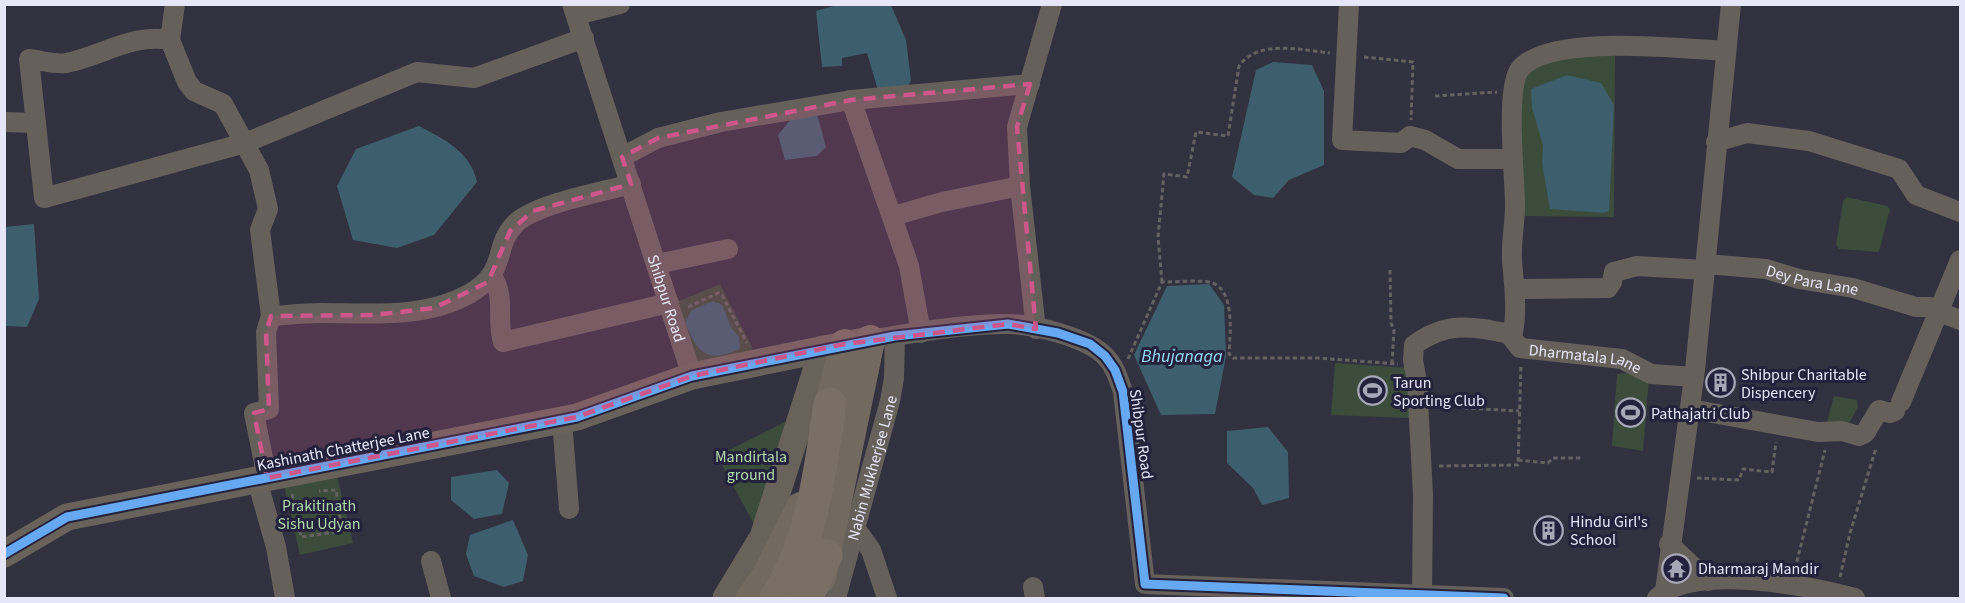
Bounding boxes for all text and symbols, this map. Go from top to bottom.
street label: Shibpur Road [642,252,690,345]
street label: Dey Para Lane [1763,260,1861,301]
street label: Dharmatala Lane [1528,339,1645,379]
water label: Bhujanaga [1141,344,1223,369]
place label: Shibpur Charitable Dispencery [1741,364,1867,404]
building icon: Shibpur Charitable Dispencery [1704,367,1736,399]
place label: Tarun Sporting Club [1393,372,1485,412]
sports icon: Tarun Sporting Club [1356,375,1388,407]
street label: Shibpur Road [1124,388,1158,481]
street label: Nabin Mukherjee Lane [842,394,903,543]
sports icon: Pathajatri Club [1614,397,1646,429]
place label: Pathajatri Club [1651,403,1750,425]
street label: Kashinath Chatterjee Lane [255,421,432,477]
park label: Mandirtala ground [715,446,787,486]
park label: Prakitinath Sishu Udyan [278,495,360,535]
place label: Hindu Girl's School [1570,511,1648,551]
building icon: Hindu Girl's School [1533,514,1565,546]
temple icon: Dharmaraj Mandir [1661,552,1693,584]
place label: Dharmaraj Mandir [1698,558,1819,580]

